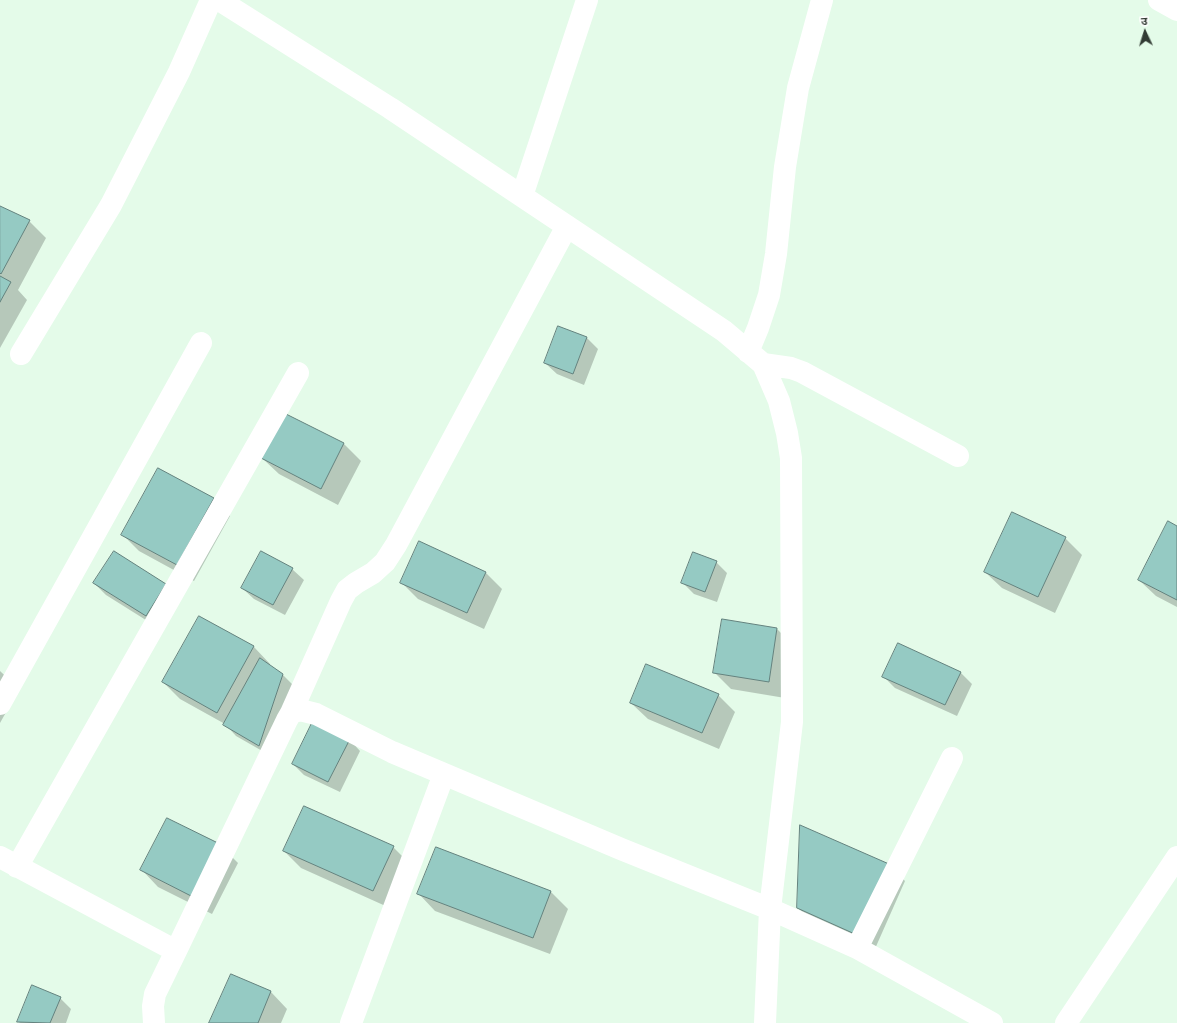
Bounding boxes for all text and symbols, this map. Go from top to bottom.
north arrow [1125,12,1165,52]
text: उ [1140,12,1148,28]

